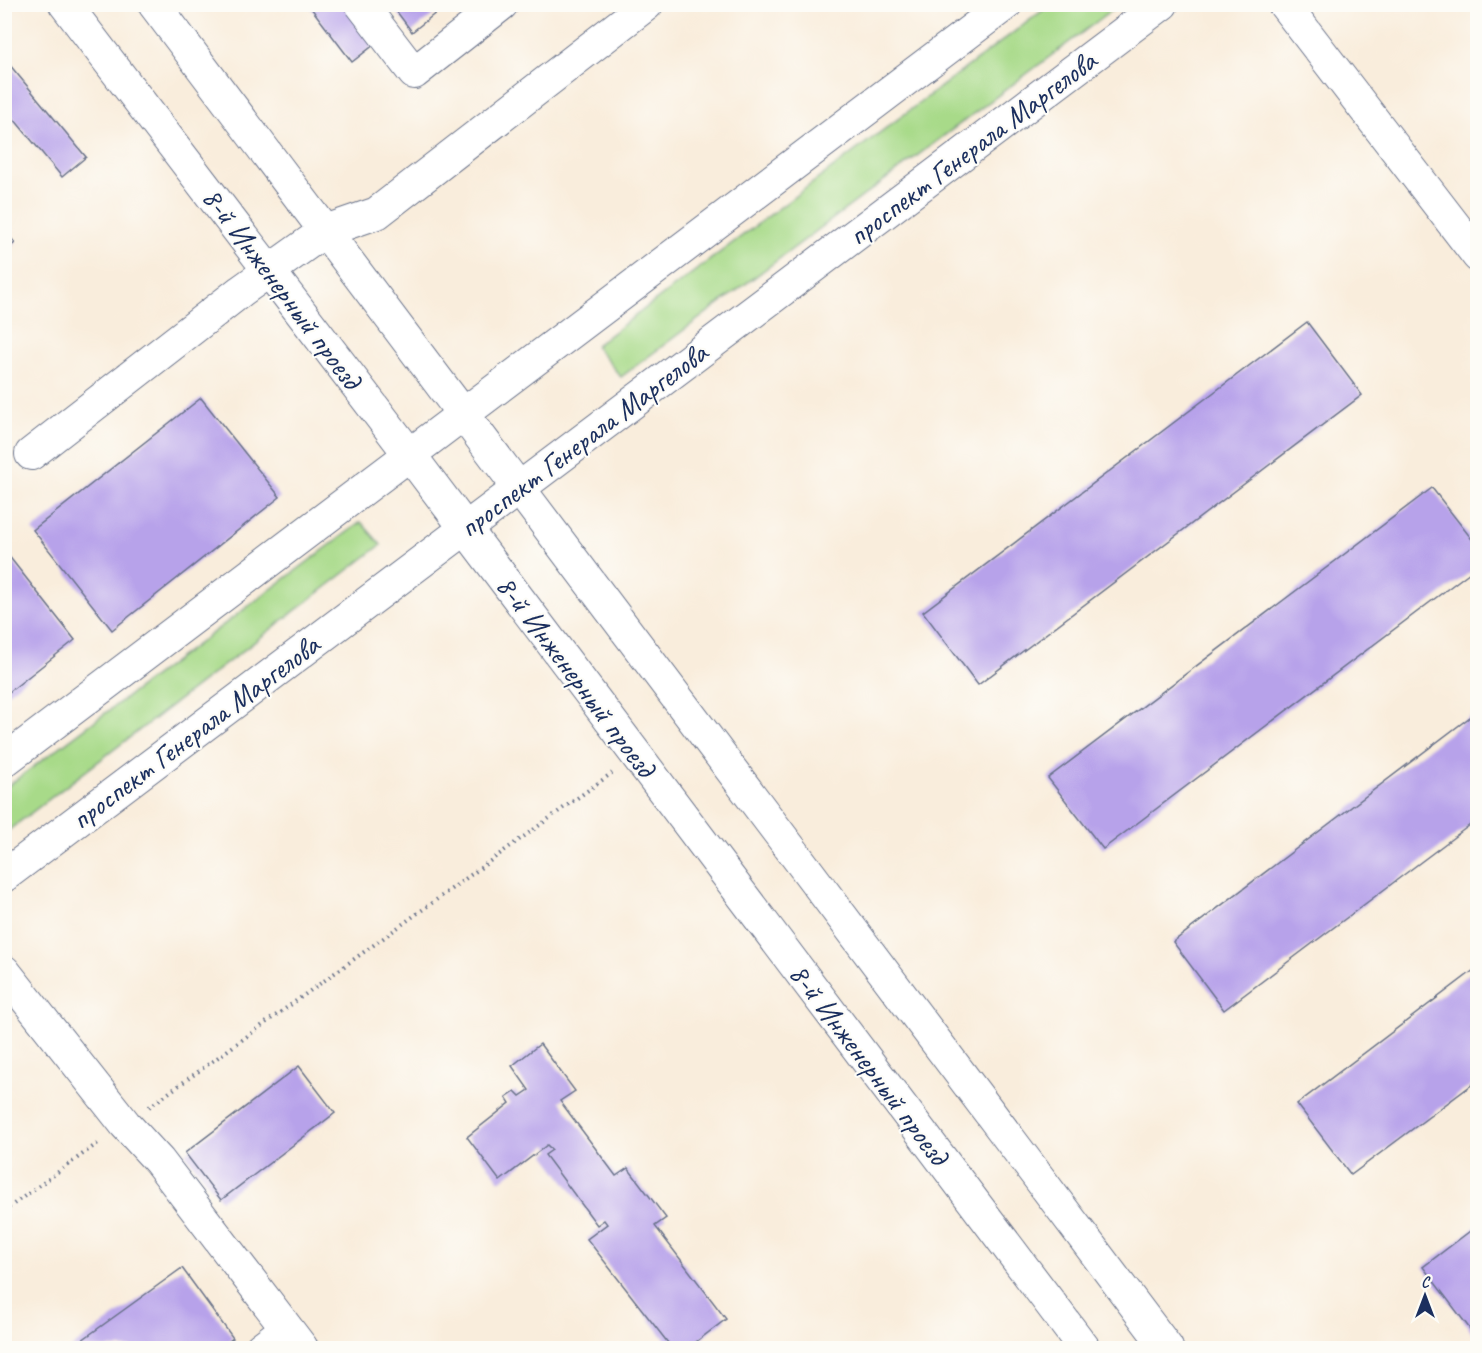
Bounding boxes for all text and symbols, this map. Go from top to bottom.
street label: проспект Генерала Маргелова [840,41,1106,254]
street label: 8-й Инженерный проезд [194,180,372,398]
street label: проспект Генерала Маргелова [451,333,717,546]
street label: 8-й Инженерный проезд [488,568,666,786]
street label: проспект Генерала Маргелова [63,625,329,838]
street label: 8-й Инженерный проезд [781,956,959,1174]
north arrow [1395,1266,1455,1326]
text: С [1421,1272,1431,1292]

